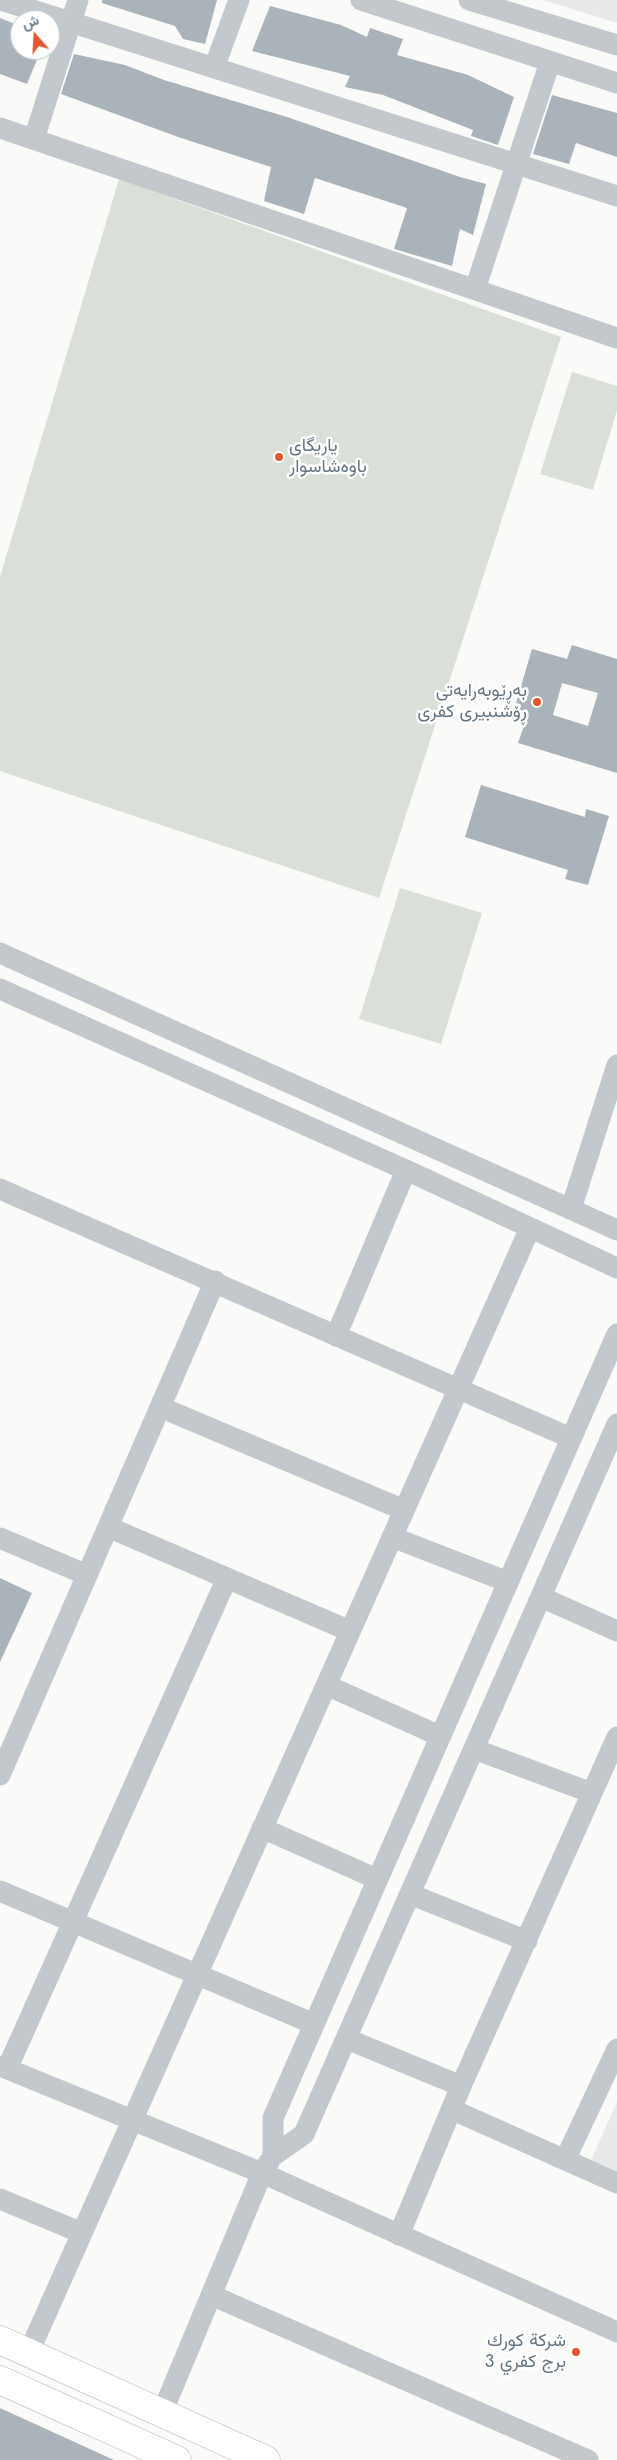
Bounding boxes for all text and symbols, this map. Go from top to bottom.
north arrow [10,10,60,60]
text: ش [19,10,42,34]
place label: یاریگای باوەشاسوار [289,436,367,478]
marker: یاریگای باوەشاسوار [273,451,285,463]
place label: بەڕێوبەرایەتی ڕۆشنبیری کفری [418,681,527,724]
marker: بەڕێوبەرایەتی ڕۆشنبیری کفری [531,696,543,708]
place label: شركة كورك برج كفري 3 [484,2331,566,2374]
marker: شركة كورك برج كفري 3 [570,2346,582,2358]

